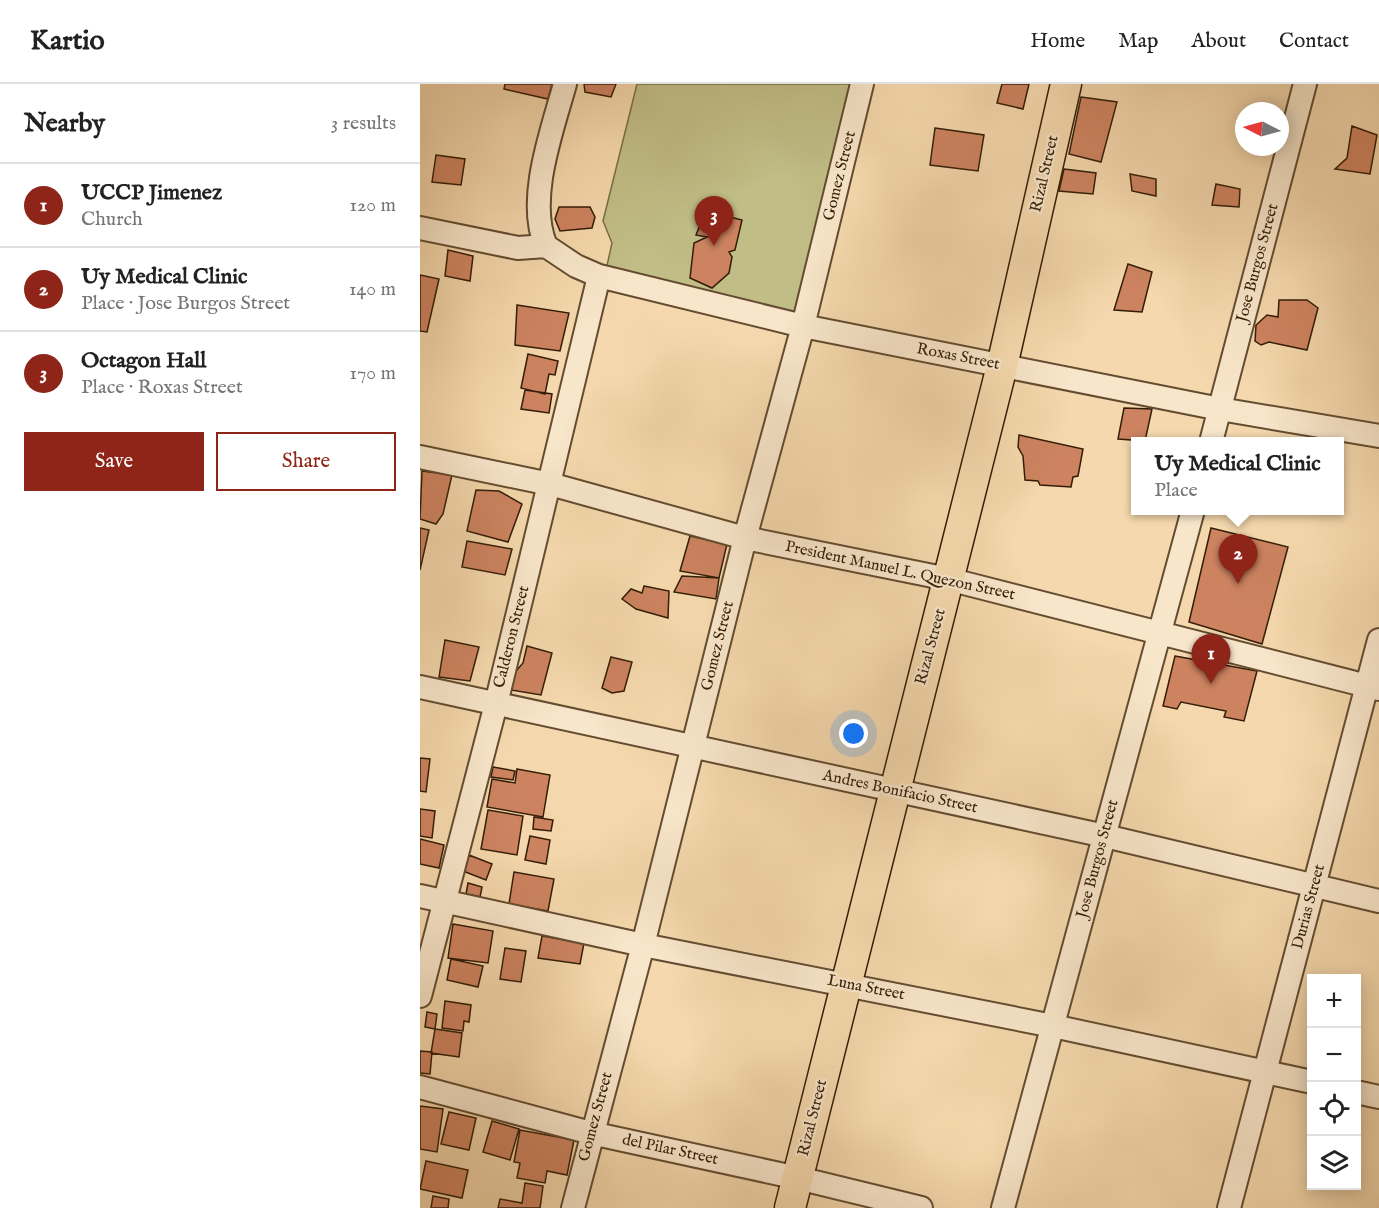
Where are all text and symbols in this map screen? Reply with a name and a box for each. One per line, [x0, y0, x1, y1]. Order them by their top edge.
text: Kartio [30, 24, 105, 59]
text: Home [1030, 28, 1085, 55]
text: Map [1118, 28, 1158, 55]
text: About [1191, 28, 1246, 55]
text: Contact [1279, 28, 1349, 55]
north arrow [1235, 102, 1289, 156]
text: Nearby [24, 107, 105, 140]
text: 3 results [331, 111, 396, 136]
street label: Gomez Street [819, 129, 861, 223]
street label: Rizal Street [1026, 133, 1064, 214]
text: UCCP Jimenez [81, 179, 222, 207]
text: 1 [40, 193, 47, 218]
text: 120 m [350, 193, 396, 218]
pin: 3 [694, 196, 734, 246]
street label: Jose Burgos Street [1232, 201, 1284, 326]
text: Church [81, 207, 143, 232]
text: Uy Medical Clinic [81, 263, 248, 291]
text: 2 [39, 277, 48, 302]
text: 140 m [349, 277, 396, 302]
text: Place · Jose Burgos Street [81, 291, 290, 316]
street label: Roxas Street [915, 339, 1002, 375]
text: Octagon Hall [81, 347, 206, 375]
text: 3 [40, 361, 47, 386]
text: 170 m [350, 361, 396, 386]
text: Place · Roxas Street [81, 375, 243, 400]
button: Save [24, 432, 204, 491]
button: Share [216, 432, 396, 491]
popup [1131, 437, 1344, 515]
text: Uy Medical Clinic [1154, 450, 1321, 478]
text: Place [1154, 478, 1198, 503]
pin: 2 [1218, 534, 1258, 584]
street label: President Manuel L. Quezon Street [783, 537, 1017, 605]
street label: Calderon Street [490, 583, 534, 690]
street label: Gomez Street [697, 599, 739, 693]
street label: Rizal Street [911, 606, 951, 687]
pin: 1 [1192, 634, 1230, 684]
your location [839, 719, 868, 748]
street label: Andres Bonifacio Street [820, 766, 980, 818]
street label: Jose Burgos Street [1072, 797, 1124, 922]
street label: Durias Street [1288, 862, 1330, 952]
street label: Luna Street [826, 971, 907, 1005]
map controls [1307, 974, 1361, 1190]
button: + [1307, 974, 1361, 1028]
button: − [1307, 1028, 1361, 1082]
street label: Gomez Street [574, 1070, 618, 1164]
street label: Rizal Street [794, 1077, 832, 1158]
button: locate [1307, 1082, 1361, 1136]
street label: del Pilar Street [620, 1130, 720, 1170]
button: layers [1307, 1136, 1361, 1190]

